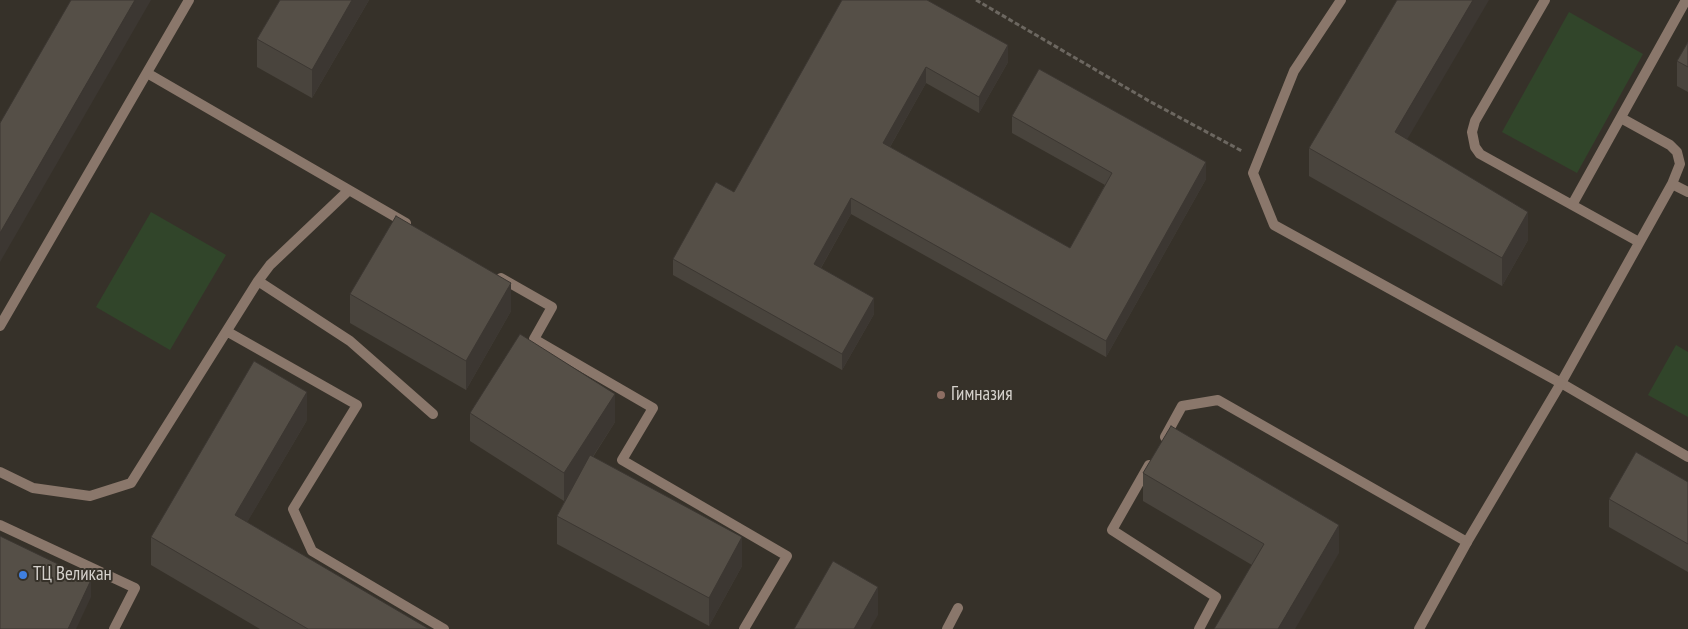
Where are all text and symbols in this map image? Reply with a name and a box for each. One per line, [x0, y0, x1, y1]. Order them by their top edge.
place label: Гимназия [951, 384, 1013, 406]
marker: Гимназия [935, 389, 947, 401]
place label: ТЦ Великан [33, 564, 112, 586]
marker: ТЦ Великан [17, 569, 29, 581]

